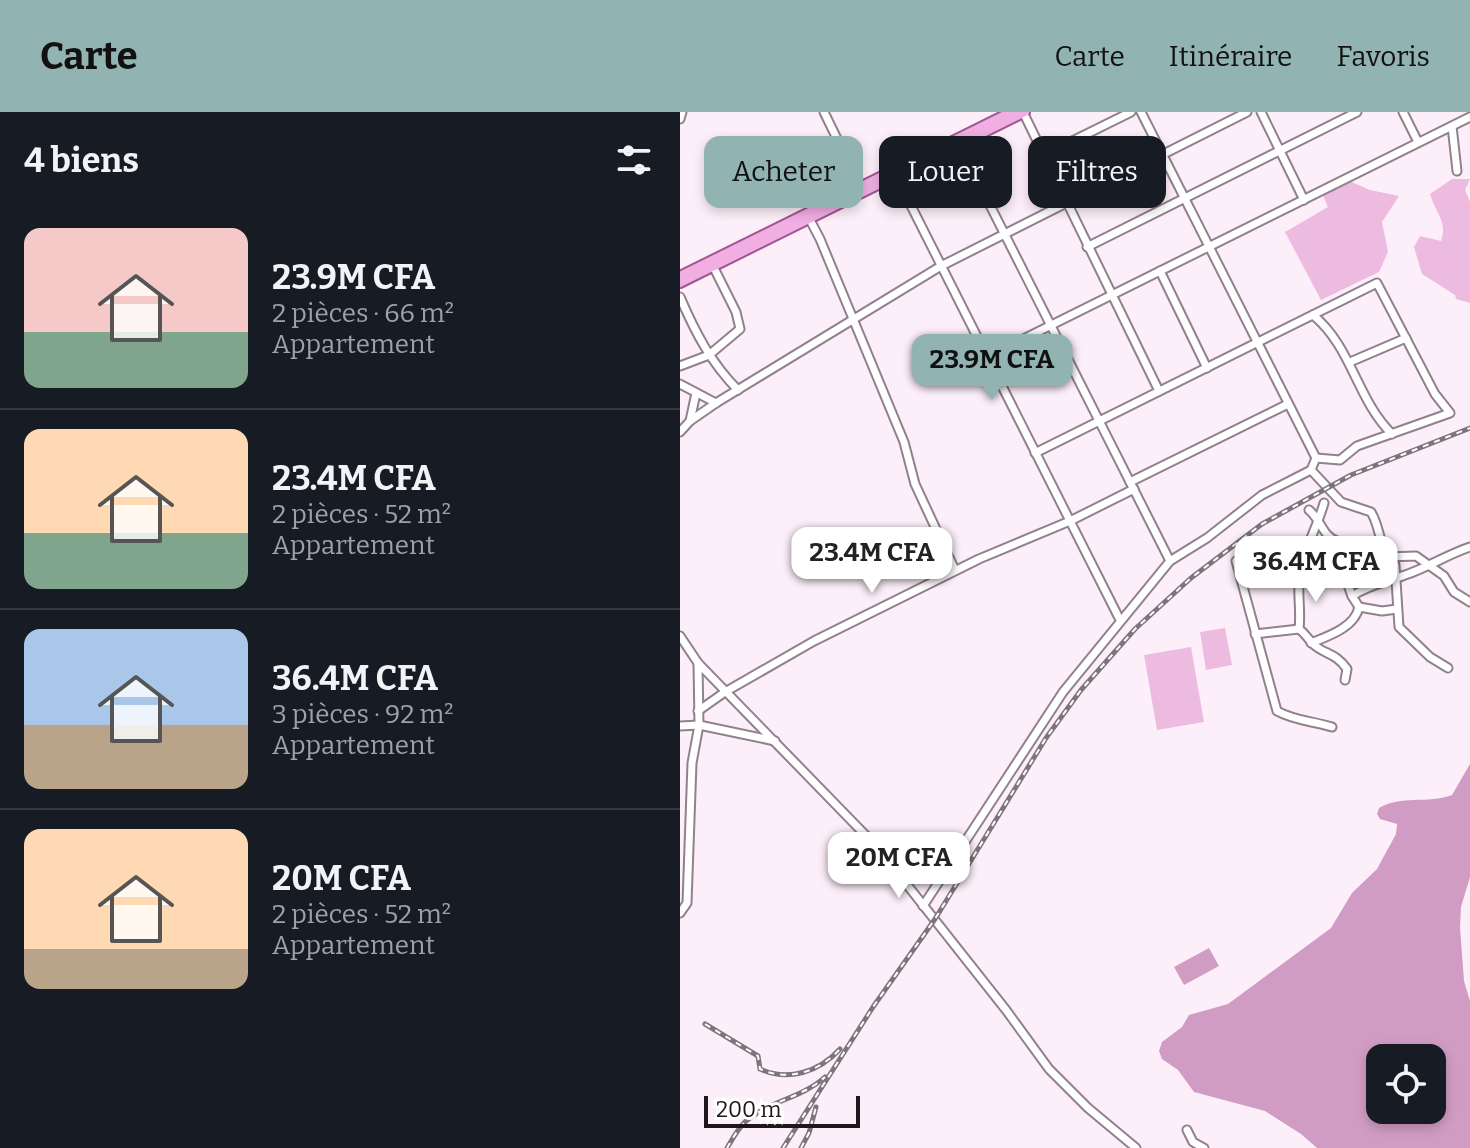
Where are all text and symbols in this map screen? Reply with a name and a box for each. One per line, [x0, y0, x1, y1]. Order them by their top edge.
text: Carte [40, 33, 138, 79]
text: Carte [1055, 40, 1125, 73]
text: Itinéraire [1169, 40, 1292, 73]
text: Favoris [1336, 40, 1430, 73]
chip: Acheter [704, 136, 863, 208]
chip: Louer [879, 136, 1012, 208]
chip: Filtres [1028, 136, 1166, 208]
icon: filters [612, 138, 656, 182]
text: 4 biens [24, 140, 139, 181]
text: 23.9M CFA [272, 257, 435, 298]
icon: home [88, 260, 184, 356]
text: 2 pièces · 66 m² [272, 298, 454, 329]
text: Appartement [272, 329, 435, 360]
pin: 23.9M CFA [900, 334, 1084, 402]
text: 23.9M CFA [930, 344, 1054, 375]
text: 23.4M CFA [272, 458, 436, 499]
icon: home [88, 461, 184, 557]
text: 2 pièces · 52 m² [272, 499, 451, 530]
pin: 23.4M CFA [780, 527, 964, 595]
text: Appartement [272, 530, 435, 561]
pin: 36.4M CFA [1224, 536, 1408, 604]
text: 23.4M CFA [809, 537, 935, 568]
text: 36.4M CFA [1253, 546, 1379, 577]
text: 36.4M CFA [272, 658, 438, 699]
icon: home [88, 661, 184, 757]
text: 3 pièces · 92 m² [272, 699, 454, 730]
text: Appartement [272, 730, 435, 761]
pin: 20M CFA [825, 832, 973, 900]
text: 20M CFA [846, 842, 952, 873]
text: 20M CFA [272, 858, 411, 899]
icon: home [88, 861, 184, 957]
text: 2 pièces · 52 m² [272, 899, 451, 930]
text: Appartement [272, 930, 435, 961]
map controls [1366, 1044, 1446, 1124]
button: locate [1366, 1044, 1446, 1124]
scale bar [704, 1092, 860, 1128]
text: 200 m [716, 1096, 782, 1123]

